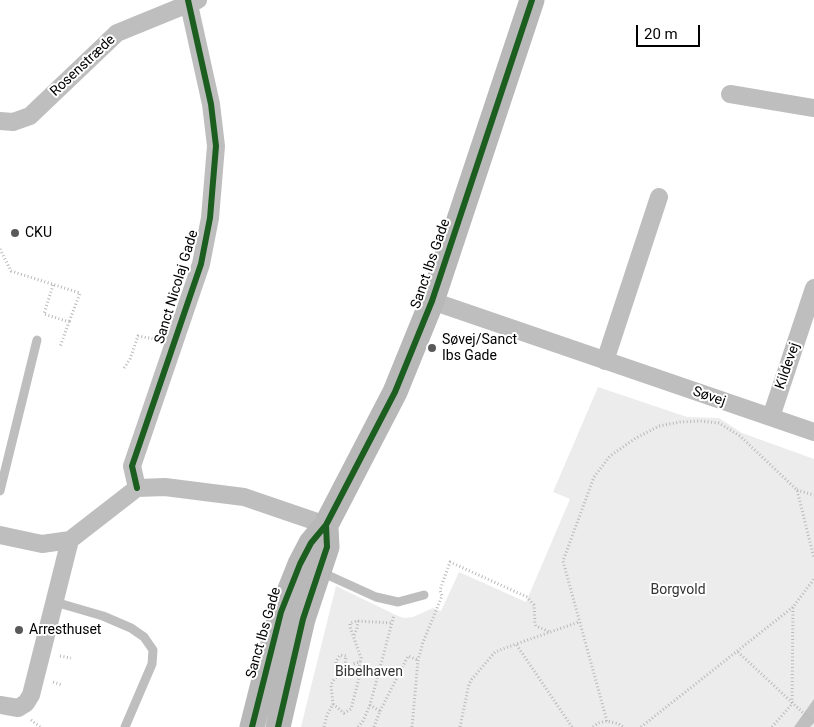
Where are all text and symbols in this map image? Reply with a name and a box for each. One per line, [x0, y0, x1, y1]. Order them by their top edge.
scale bar [639, 15, 703, 47]
text: 20 m [644, 25, 678, 43]
street label: Rosenstræde [47, 32, 119, 100]
street label: Sanct Ibs Gade [408, 217, 454, 311]
place label: CKU [25, 225, 52, 241]
marker: CKU [9, 227, 21, 239]
street label: Sanct Nicolaj Gade [152, 228, 202, 346]
place label: Søvej/Sanct Ibs Gade [442, 332, 517, 364]
street label: Kildevej [772, 340, 804, 392]
marker: Søvej/Sanct Ibs Gade [426, 342, 438, 354]
street label: Søvej [690, 384, 728, 410]
park label: Borgvold [650, 582, 706, 598]
street label: Sanct Ibs Gade [243, 586, 285, 680]
place label: Arresthuset [29, 622, 101, 638]
marker: Arresthuset [13, 624, 25, 636]
park label: Bibelhaven [335, 664, 403, 680]

